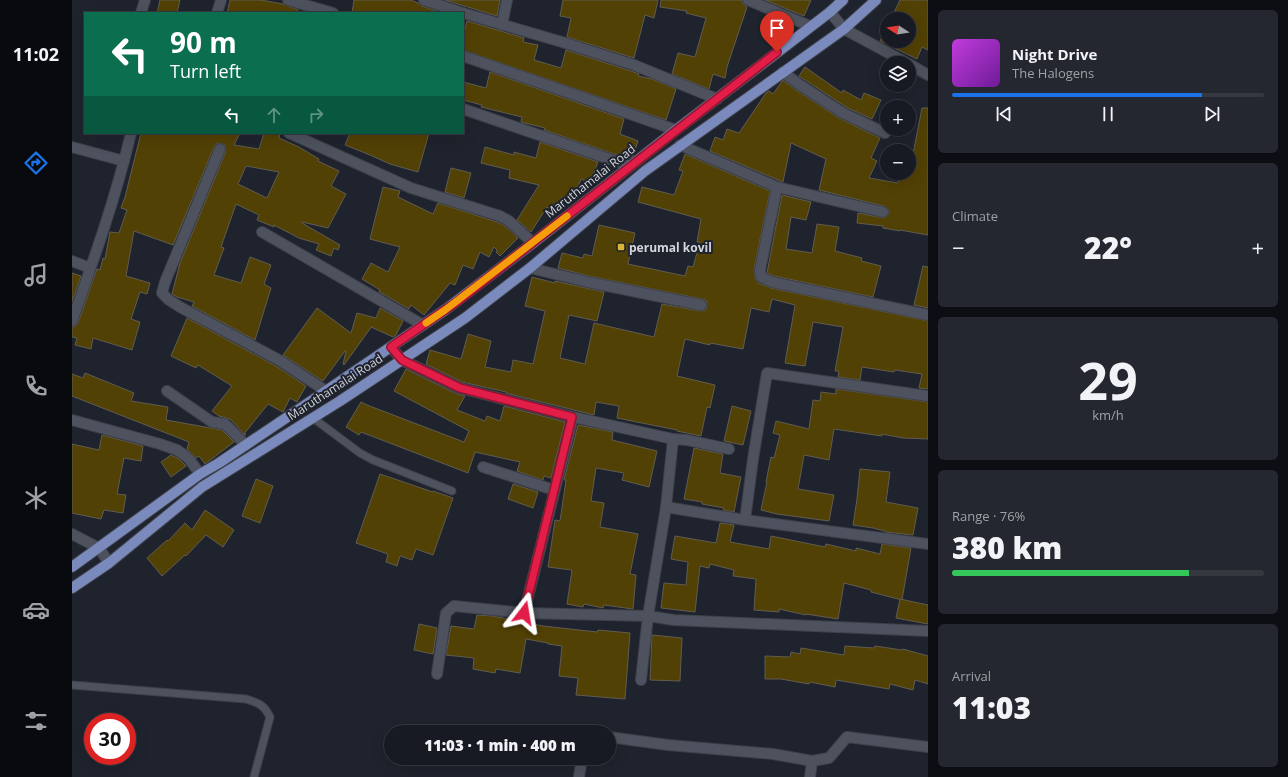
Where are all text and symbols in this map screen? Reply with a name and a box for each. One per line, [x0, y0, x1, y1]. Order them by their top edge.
pin [760, 11, 794, 52]
north arrow [880, 12, 916, 48]
map controls [880, 12, 916, 180]
icon: arrive [766, 17, 788, 39]
text: 90 m [170, 23, 237, 61]
icon: left [104, 28, 156, 80]
text: 11:02 [13, 42, 59, 66]
text: Night Drive [1012, 44, 1097, 64]
button: layers [880, 56, 916, 92]
text: Turn left [170, 59, 241, 83]
text: The Halogens [1012, 64, 1094, 82]
button: + [880, 100, 916, 136]
icon: previous [993, 103, 1015, 125]
icon: pause [1097, 103, 1119, 125]
icon: next [1201, 103, 1223, 125]
icon: left [221, 104, 243, 126]
icon: ahead [263, 104, 285, 126]
icon: right [305, 104, 327, 126]
street label: Maruthamalai Road [541, 140, 639, 222]
button: − [880, 144, 916, 180]
icon: directions [22, 149, 50, 177]
text: Climate [952, 207, 998, 225]
text: 22° [1084, 227, 1132, 268]
text: − [952, 232, 965, 262]
text: + [1251, 232, 1264, 262]
place label: perumal kovil [629, 239, 712, 256]
marker: perumal kovil [616, 242, 626, 252]
icon: music [22, 261, 50, 289]
text: 29 [1078, 344, 1138, 415]
street label: Maruthamalai Road [284, 350, 386, 424]
icon: phone [22, 372, 50, 400]
text: km/h [1092, 406, 1124, 424]
icon: climate [22, 484, 50, 512]
text: Range · 76% [952, 507, 1025, 525]
text: 380 km [952, 527, 1062, 568]
position arrow [503, 592, 545, 634]
icon: car [22, 596, 50, 624]
text: Arrival [952, 667, 991, 685]
text: 11:03 [952, 687, 1031, 728]
icon: filters [22, 707, 50, 735]
speed limit sign: 30 [84, 713, 136, 765]
text: 11:03 · 1 min · 400 m [424, 735, 576, 755]

